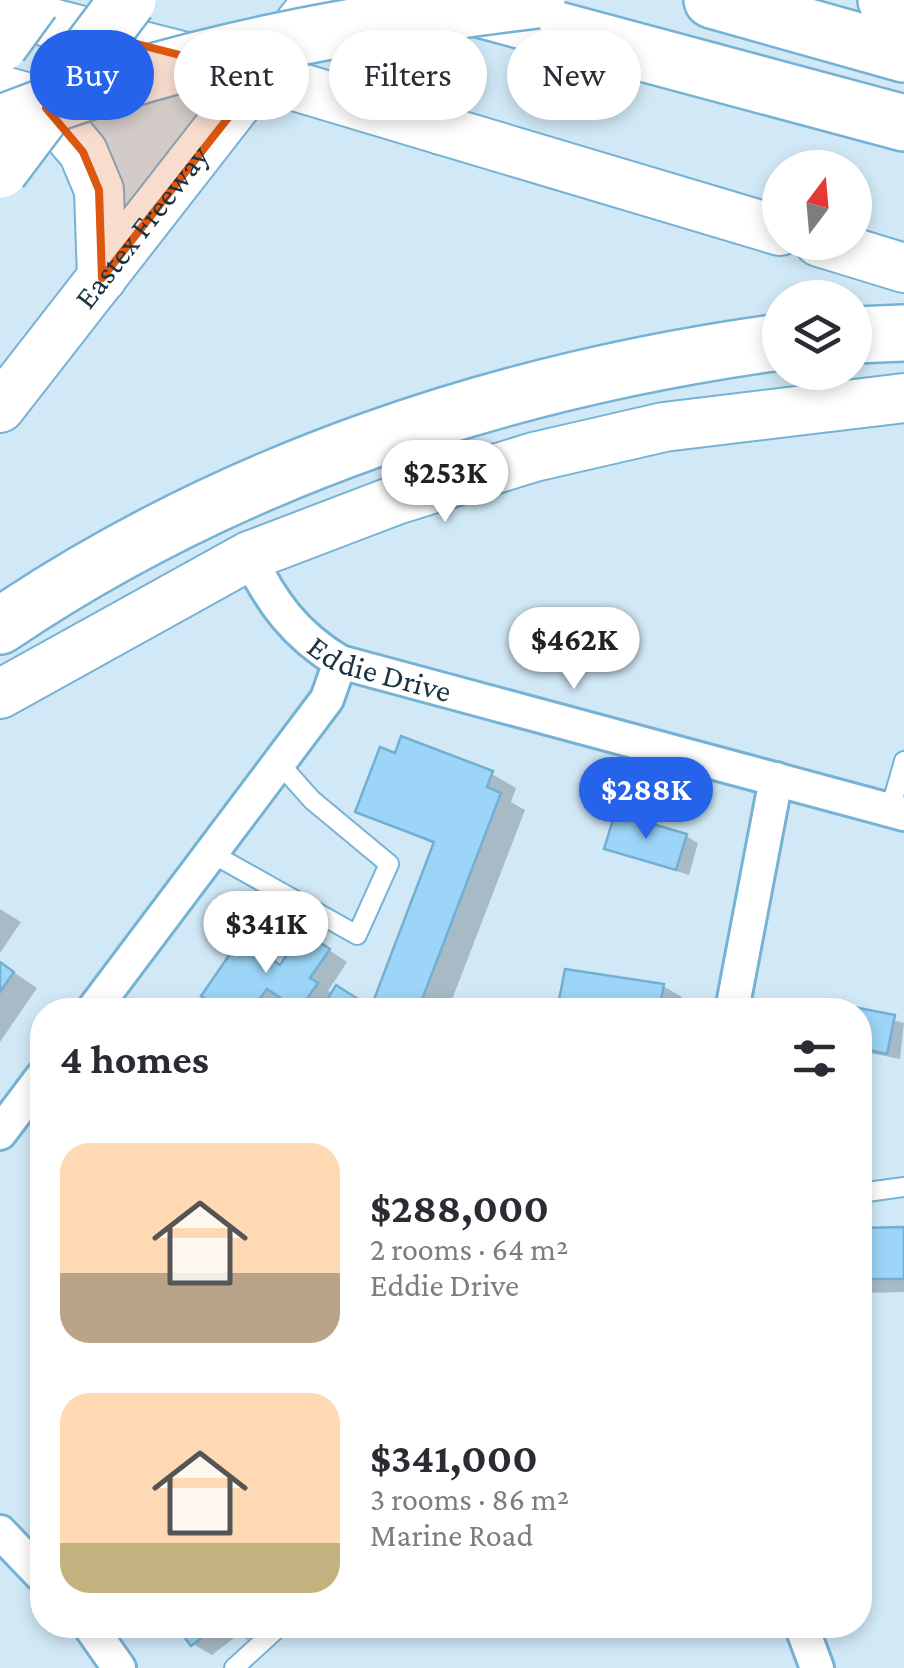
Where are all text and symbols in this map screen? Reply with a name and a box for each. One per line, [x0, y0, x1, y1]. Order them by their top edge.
chip: Buy [30, 30, 154, 120]
chip: Rent [174, 30, 309, 120]
chip: Filters [329, 30, 487, 120]
chip: New [507, 30, 641, 120]
street label: Eastex Freeway [67, 138, 216, 315]
north arrow [762, 150, 872, 260]
map controls [762, 150, 872, 390]
button: layers [762, 280, 872, 390]
pin: $253K [375, 440, 515, 525]
text: $253K [403, 454, 487, 490]
pin: $462K [504, 607, 644, 692]
text: $462K [531, 621, 617, 657]
street label: Eddie Drive [301, 628, 455, 709]
pin: $288K [576, 757, 716, 842]
text: $288K [601, 771, 691, 807]
pin: $341K [196, 891, 336, 976]
text: $341K [225, 905, 307, 941]
icon: filters [787, 1031, 842, 1086]
text: 4 homes [60, 1035, 209, 1082]
icon: home [140, 1183, 260, 1303]
text: $288,000 [370, 1184, 549, 1231]
text: 2 rooms · 64 m² [370, 1231, 568, 1267]
text: Eddie Drive [370, 1267, 519, 1303]
icon: home [140, 1433, 260, 1553]
text: $341,000 [370, 1434, 538, 1481]
text: 3 rooms · 86 m² [370, 1481, 569, 1517]
text: Marine Road [370, 1517, 533, 1553]

